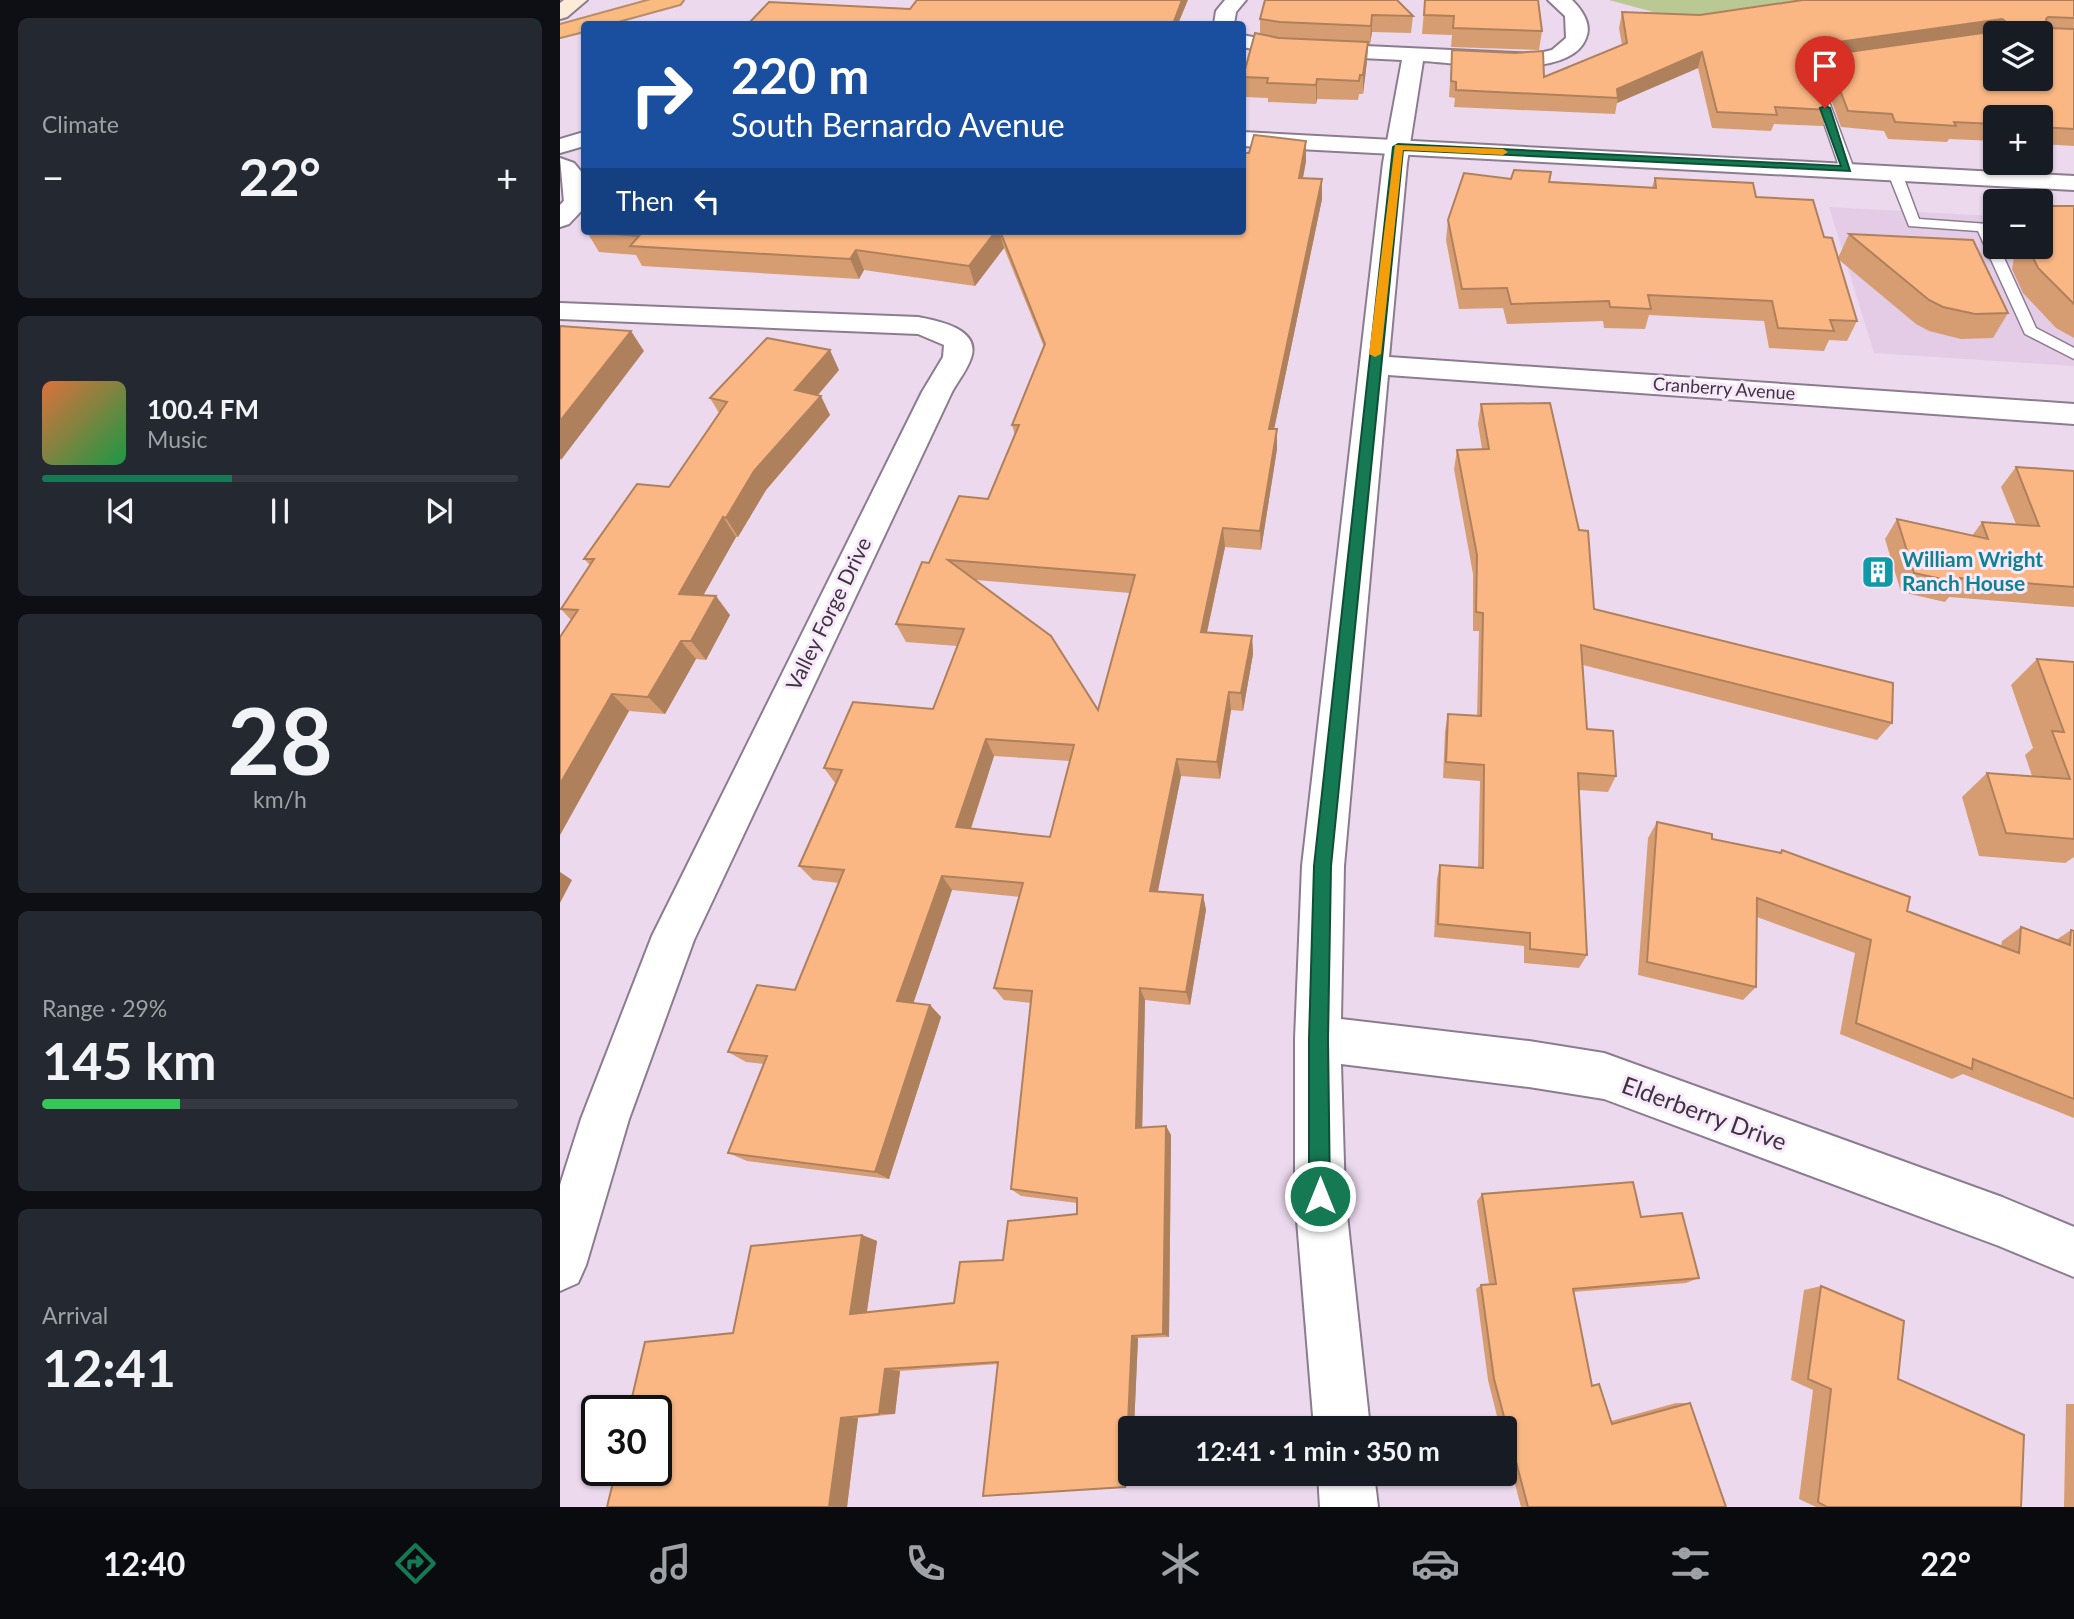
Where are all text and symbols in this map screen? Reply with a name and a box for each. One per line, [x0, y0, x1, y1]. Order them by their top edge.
map controls [1983, 21, 2053, 259]
button: layers [1983, 21, 2053, 91]
pin [1795, 36, 1855, 108]
text: 220 m [731, 46, 869, 104]
icon: arrive [1806, 47, 1844, 85]
icon: right [616, 49, 707, 140]
text: South Bernardo Avenue [731, 105, 1065, 144]
button: + [1983, 105, 2053, 175]
text: Climate [42, 110, 119, 138]
text: 22° [239, 145, 321, 207]
text: − [42, 154, 64, 200]
text: + [496, 154, 518, 200]
icon: left [688, 182, 726, 220]
text: Then [616, 185, 674, 217]
button: − [1983, 189, 2053, 259]
street label: Cranberry Avenue [1652, 372, 1796, 404]
text: 100.4 FM [147, 393, 259, 425]
text: Music [147, 425, 207, 453]
icon: previous [102, 492, 140, 530]
icon: pause [261, 492, 299, 530]
icon: next [420, 492, 458, 530]
street label: Valley Forge Drive [780, 533, 876, 694]
place label: William Wright Ranch House [1902, 546, 2043, 595]
building icon: William Wright Ranch House [1859, 553, 1897, 591]
text: 28 [227, 685, 333, 794]
text: km/h [253, 785, 307, 813]
text: Range · 29% [42, 994, 167, 1022]
text: 145 km [42, 1029, 216, 1091]
street label: Elderberry Drive [1618, 1069, 1791, 1156]
position arrow [1283, 1159, 1357, 1233]
text: Arrival [42, 1301, 108, 1329]
text: 12:41 [42, 1336, 176, 1398]
speed limit sign: 30 [581, 1395, 672, 1486]
text: 12:41 · 1 min · 350 m [1195, 1435, 1440, 1467]
icon: directions [391, 1539, 440, 1588]
icon: music [646, 1539, 695, 1588]
icon: phone [901, 1539, 950, 1588]
icon: climate [1156, 1539, 1205, 1588]
icon: car [1411, 1539, 1460, 1588]
icon: filters [1666, 1539, 1715, 1588]
text: 12:40 [103, 1544, 185, 1583]
text: 22° [1921, 1544, 1971, 1583]

